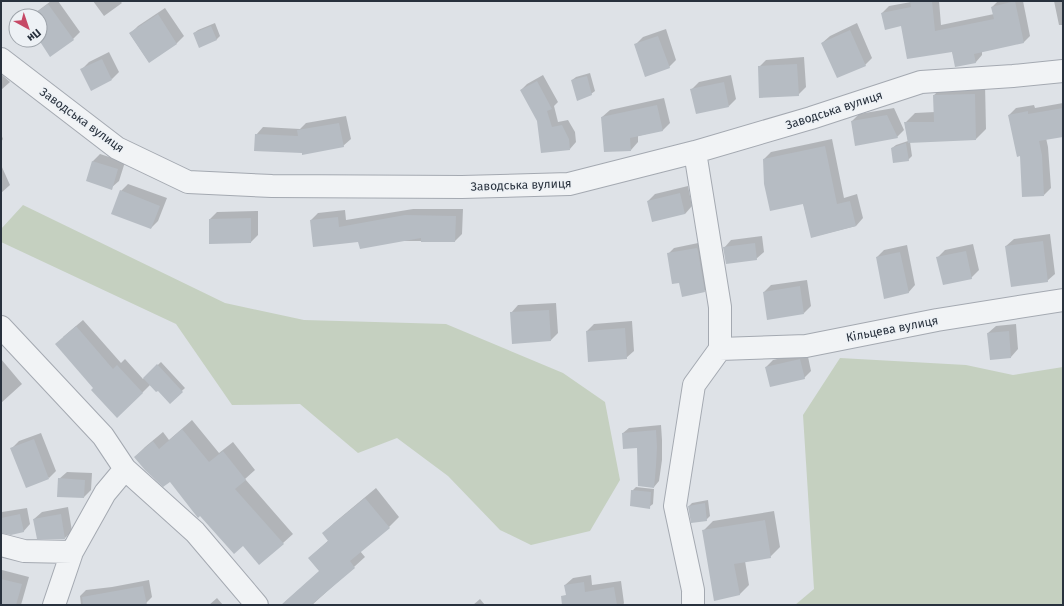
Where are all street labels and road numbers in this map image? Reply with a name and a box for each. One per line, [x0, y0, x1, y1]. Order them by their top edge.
street label: Заводська вулиця [37, 85, 127, 155]
street label: Заводська вулиця [784, 88, 884, 132]
street label: Заводська вулиця [470, 176, 572, 194]
street label: Кільцева вулиця [845, 313, 939, 345]

